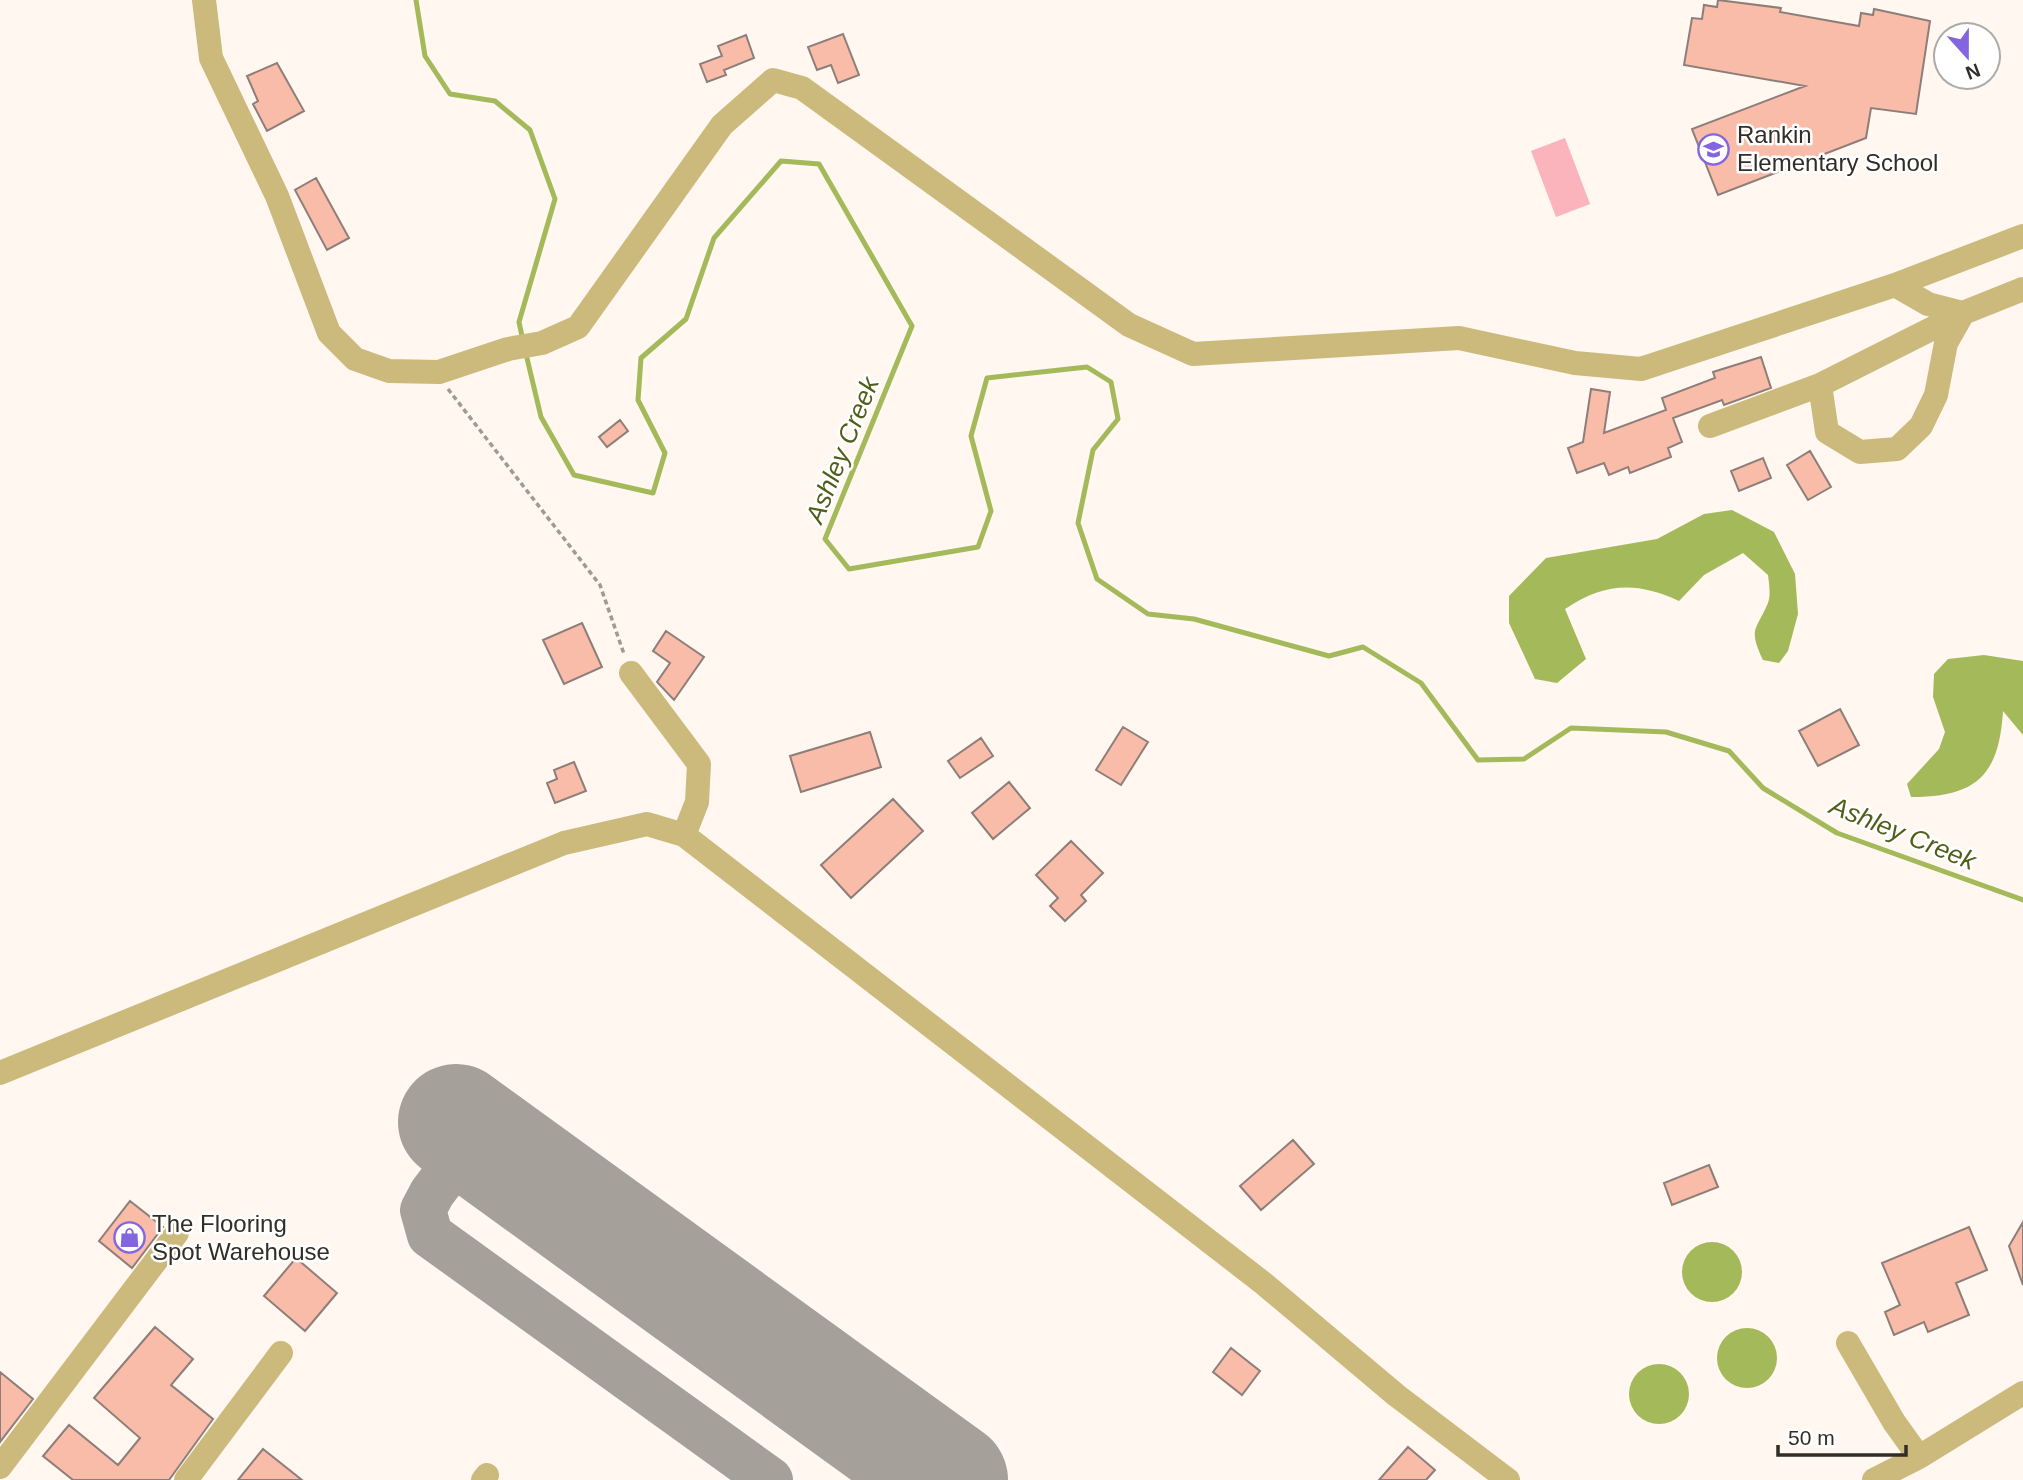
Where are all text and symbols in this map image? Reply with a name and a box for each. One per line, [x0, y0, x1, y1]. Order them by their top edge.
north arrow [1932, 21, 2002, 91]
text: N [1963, 59, 1983, 84]
place label: Rankin Elementary School [1737, 121, 1938, 176]
school or university icon: Rankin Elementary School [1697, 132, 1731, 166]
water label: Ashley Creek [798, 371, 886, 529]
water label: Ashley Creek [1824, 789, 1982, 877]
place label: The Flooring Spot Warehouse [152, 1210, 330, 1265]
shop icon: The Flooring Spot Warehouse [112, 1221, 146, 1255]
scale bar [1778, 1414, 1906, 1458]
text: 50 m [1788, 1426, 1835, 1449]

